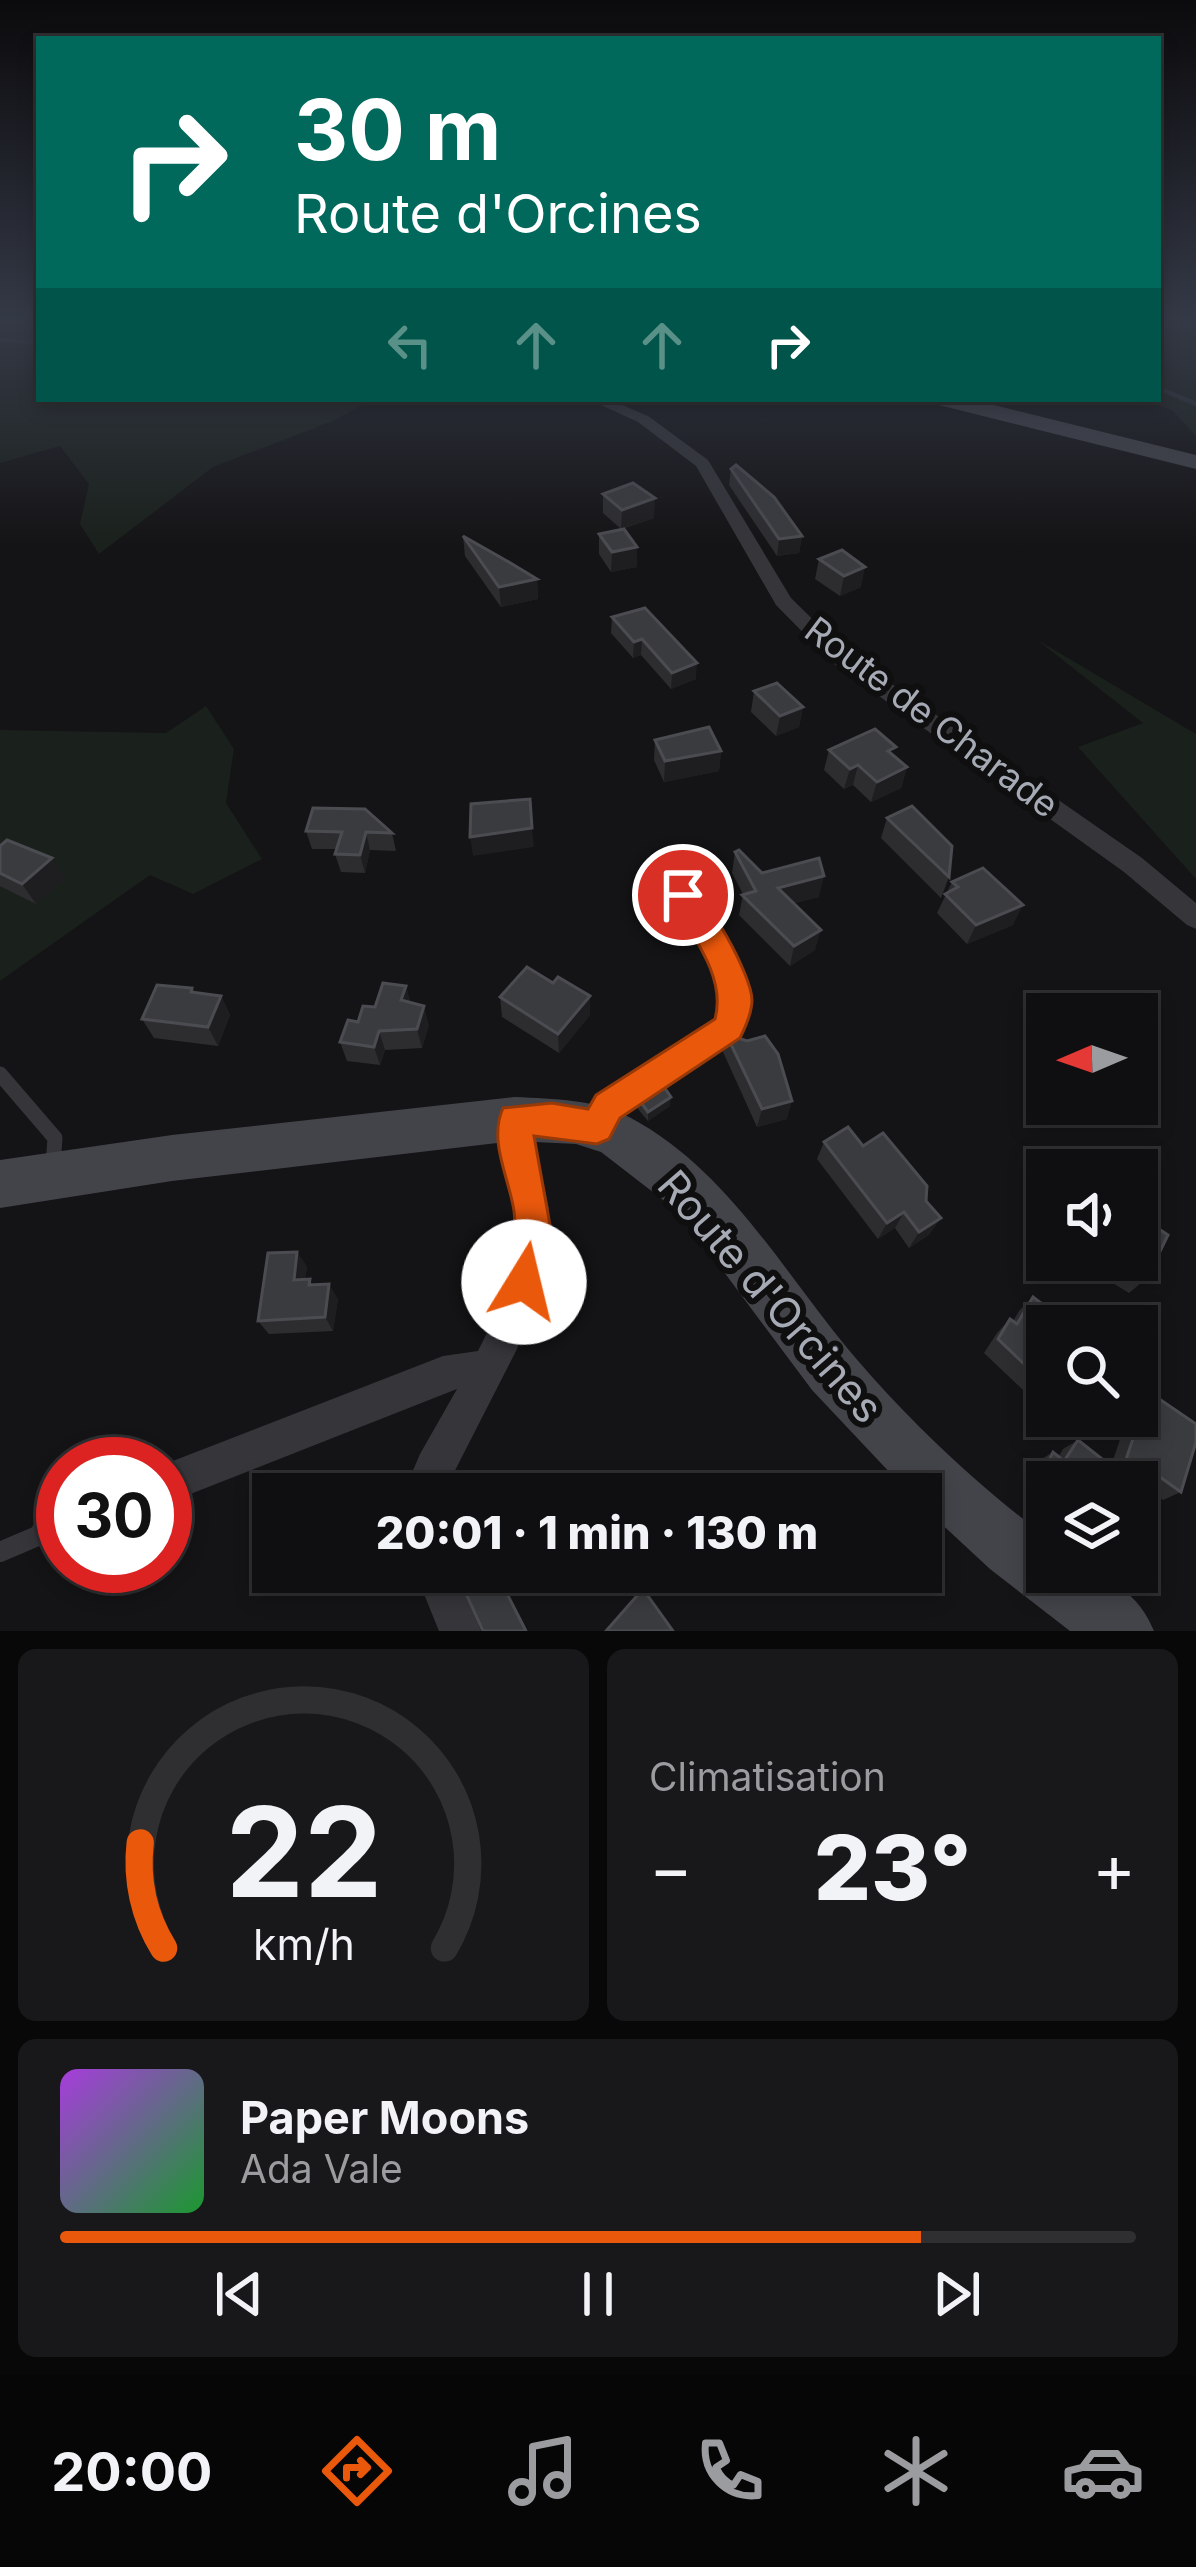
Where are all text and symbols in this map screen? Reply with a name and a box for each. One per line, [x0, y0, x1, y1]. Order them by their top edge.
text: 30 m [294, 79, 501, 180]
icon: right [96, 84, 252, 240]
text: Route d'Orcines [294, 181, 702, 246]
icon: left [377, 312, 443, 378]
icon: ahead [503, 312, 569, 378]
icon: ahead [629, 312, 695, 378]
icon: right [755, 312, 821, 378]
street label: Route de Charade [797, 607, 1067, 827]
pin [632, 844, 734, 946]
icon: arrive [650, 862, 716, 928]
north arrow [1026, 993, 1158, 1125]
map controls [1026, 993, 1158, 1593]
button: sound [1026, 1149, 1158, 1281]
street label: Route d'Orcines [648, 1160, 894, 1432]
position arrow [461, 1219, 587, 1345]
button: search [1026, 1305, 1158, 1437]
speed limit sign: 30 [36, 1437, 192, 1593]
button: layers [1026, 1461, 1158, 1593]
text: 20:01 · 1 min · 130 m [376, 1505, 818, 1560]
text: Climatisation [649, 1753, 886, 1800]
text: 22 [225, 1776, 382, 1927]
text: 23° [814, 1813, 971, 1922]
text: − [649, 1828, 693, 1908]
text: + [1092, 1828, 1136, 1908]
text: km/h [253, 1918, 354, 1970]
text: Paper Moons [240, 2090, 529, 2145]
text: Ada Vale [240, 2145, 403, 2192]
icon: previous [206, 2261, 272, 2327]
icon: pause [565, 2261, 631, 2327]
icon: next [924, 2261, 990, 2327]
icon: directions [315, 2429, 399, 2513]
icon: music [501, 2429, 585, 2513]
icon: phone [688, 2429, 772, 2513]
icon: climate [874, 2429, 958, 2513]
icon: car [1061, 2429, 1145, 2513]
text: 20:00 [51, 2439, 213, 2504]

